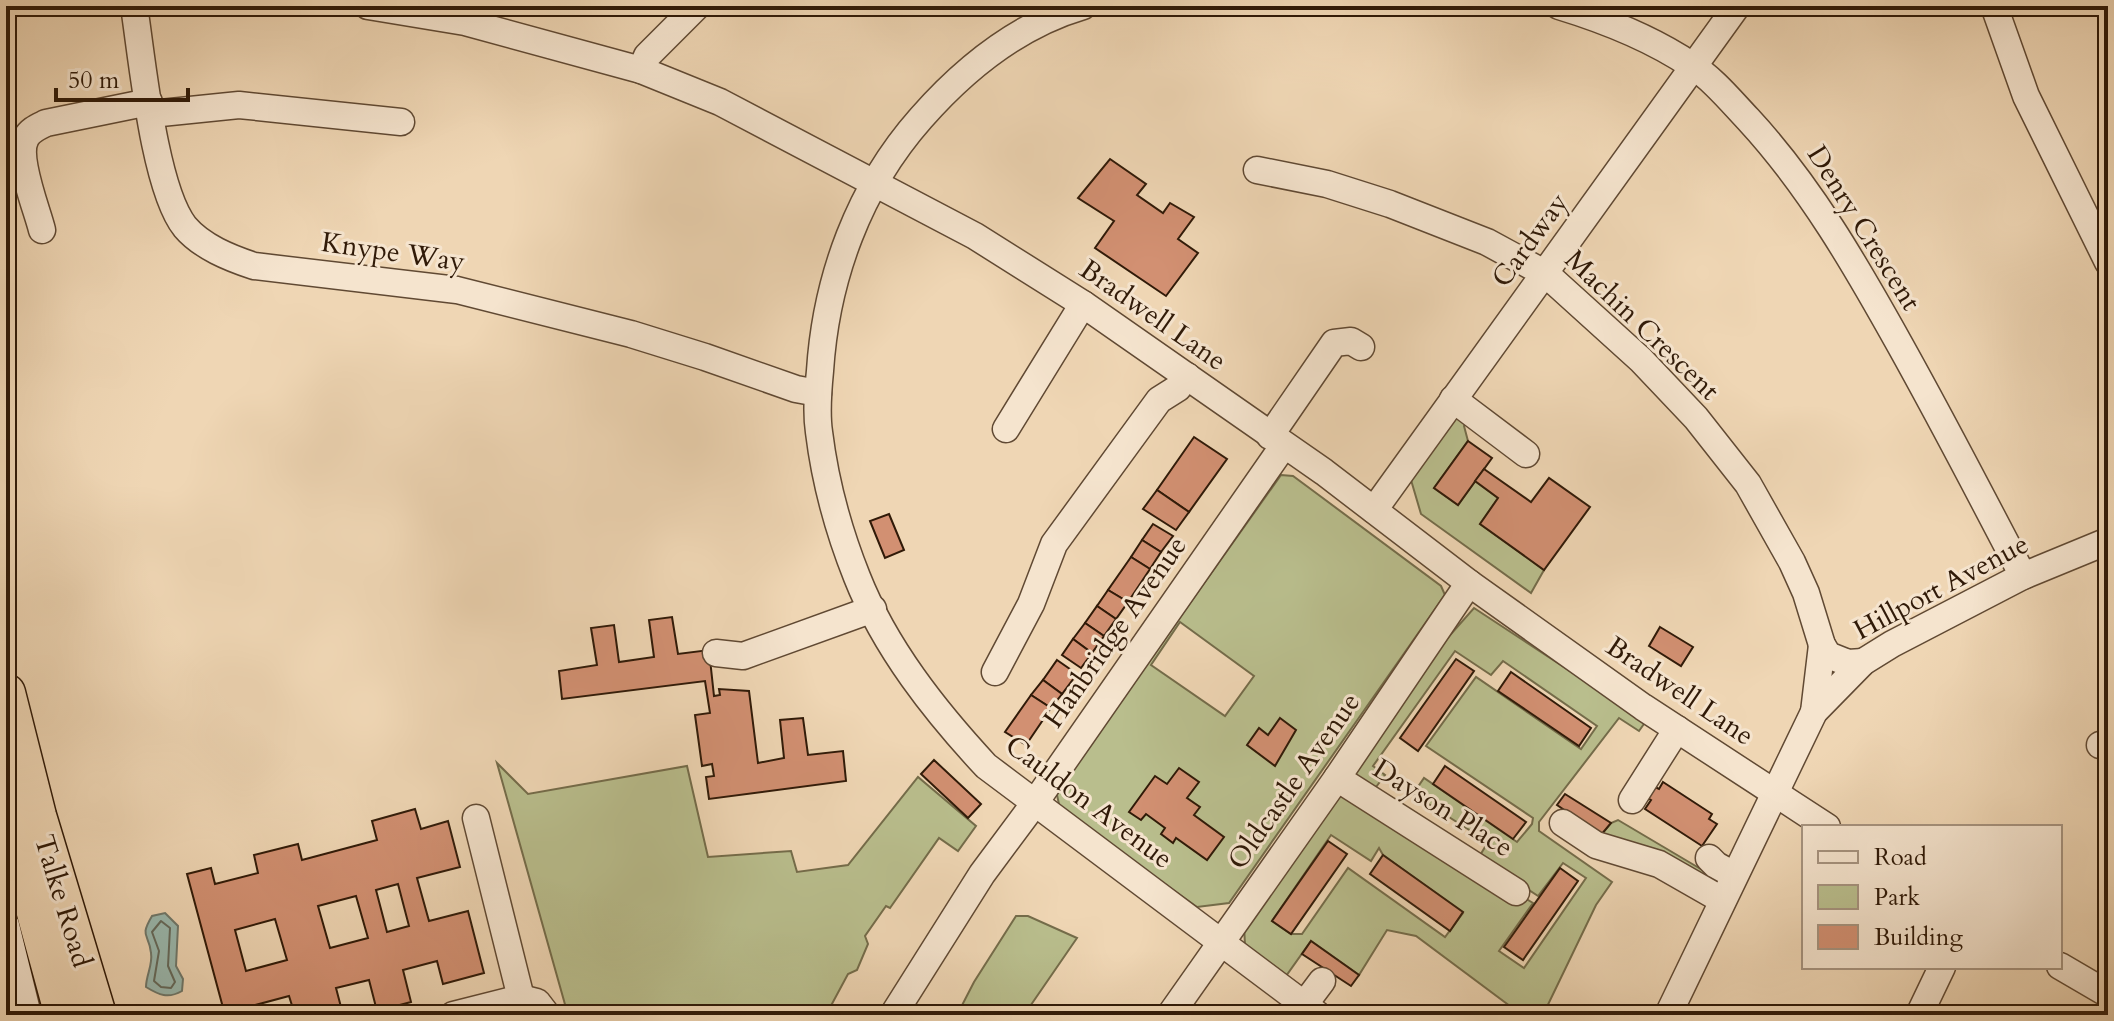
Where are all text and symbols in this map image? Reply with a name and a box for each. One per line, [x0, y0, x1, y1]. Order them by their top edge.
scale bar [56, 52, 188, 102]
text: 50 m [68, 64, 120, 97]
street label: Denry Crescent [1798, 138, 1930, 318]
street label: Cardway [1483, 185, 1577, 295]
street label: Knype Way [319, 223, 467, 281]
street label: Machin Crescent [1556, 241, 1728, 409]
street label: Bradwell Lane [1072, 250, 1234, 380]
street label: Hillport Avenue [1847, 525, 2035, 649]
street label: Hanbridge Avenue [1035, 528, 1195, 736]
street label: Bradwell Lane [1599, 627, 1761, 755]
street label: Oldcastle Avenue [1219, 685, 1369, 877]
street label: Cauldon Avenue [998, 727, 1180, 877]
street label: Dayson Place [1366, 750, 1520, 866]
legend [1802, 825, 2062, 969]
street label: Talke Road [25, 830, 101, 972]
text: Road [1874, 841, 1927, 874]
text: Park [1874, 881, 1920, 914]
text: Building [1874, 921, 1964, 954]

